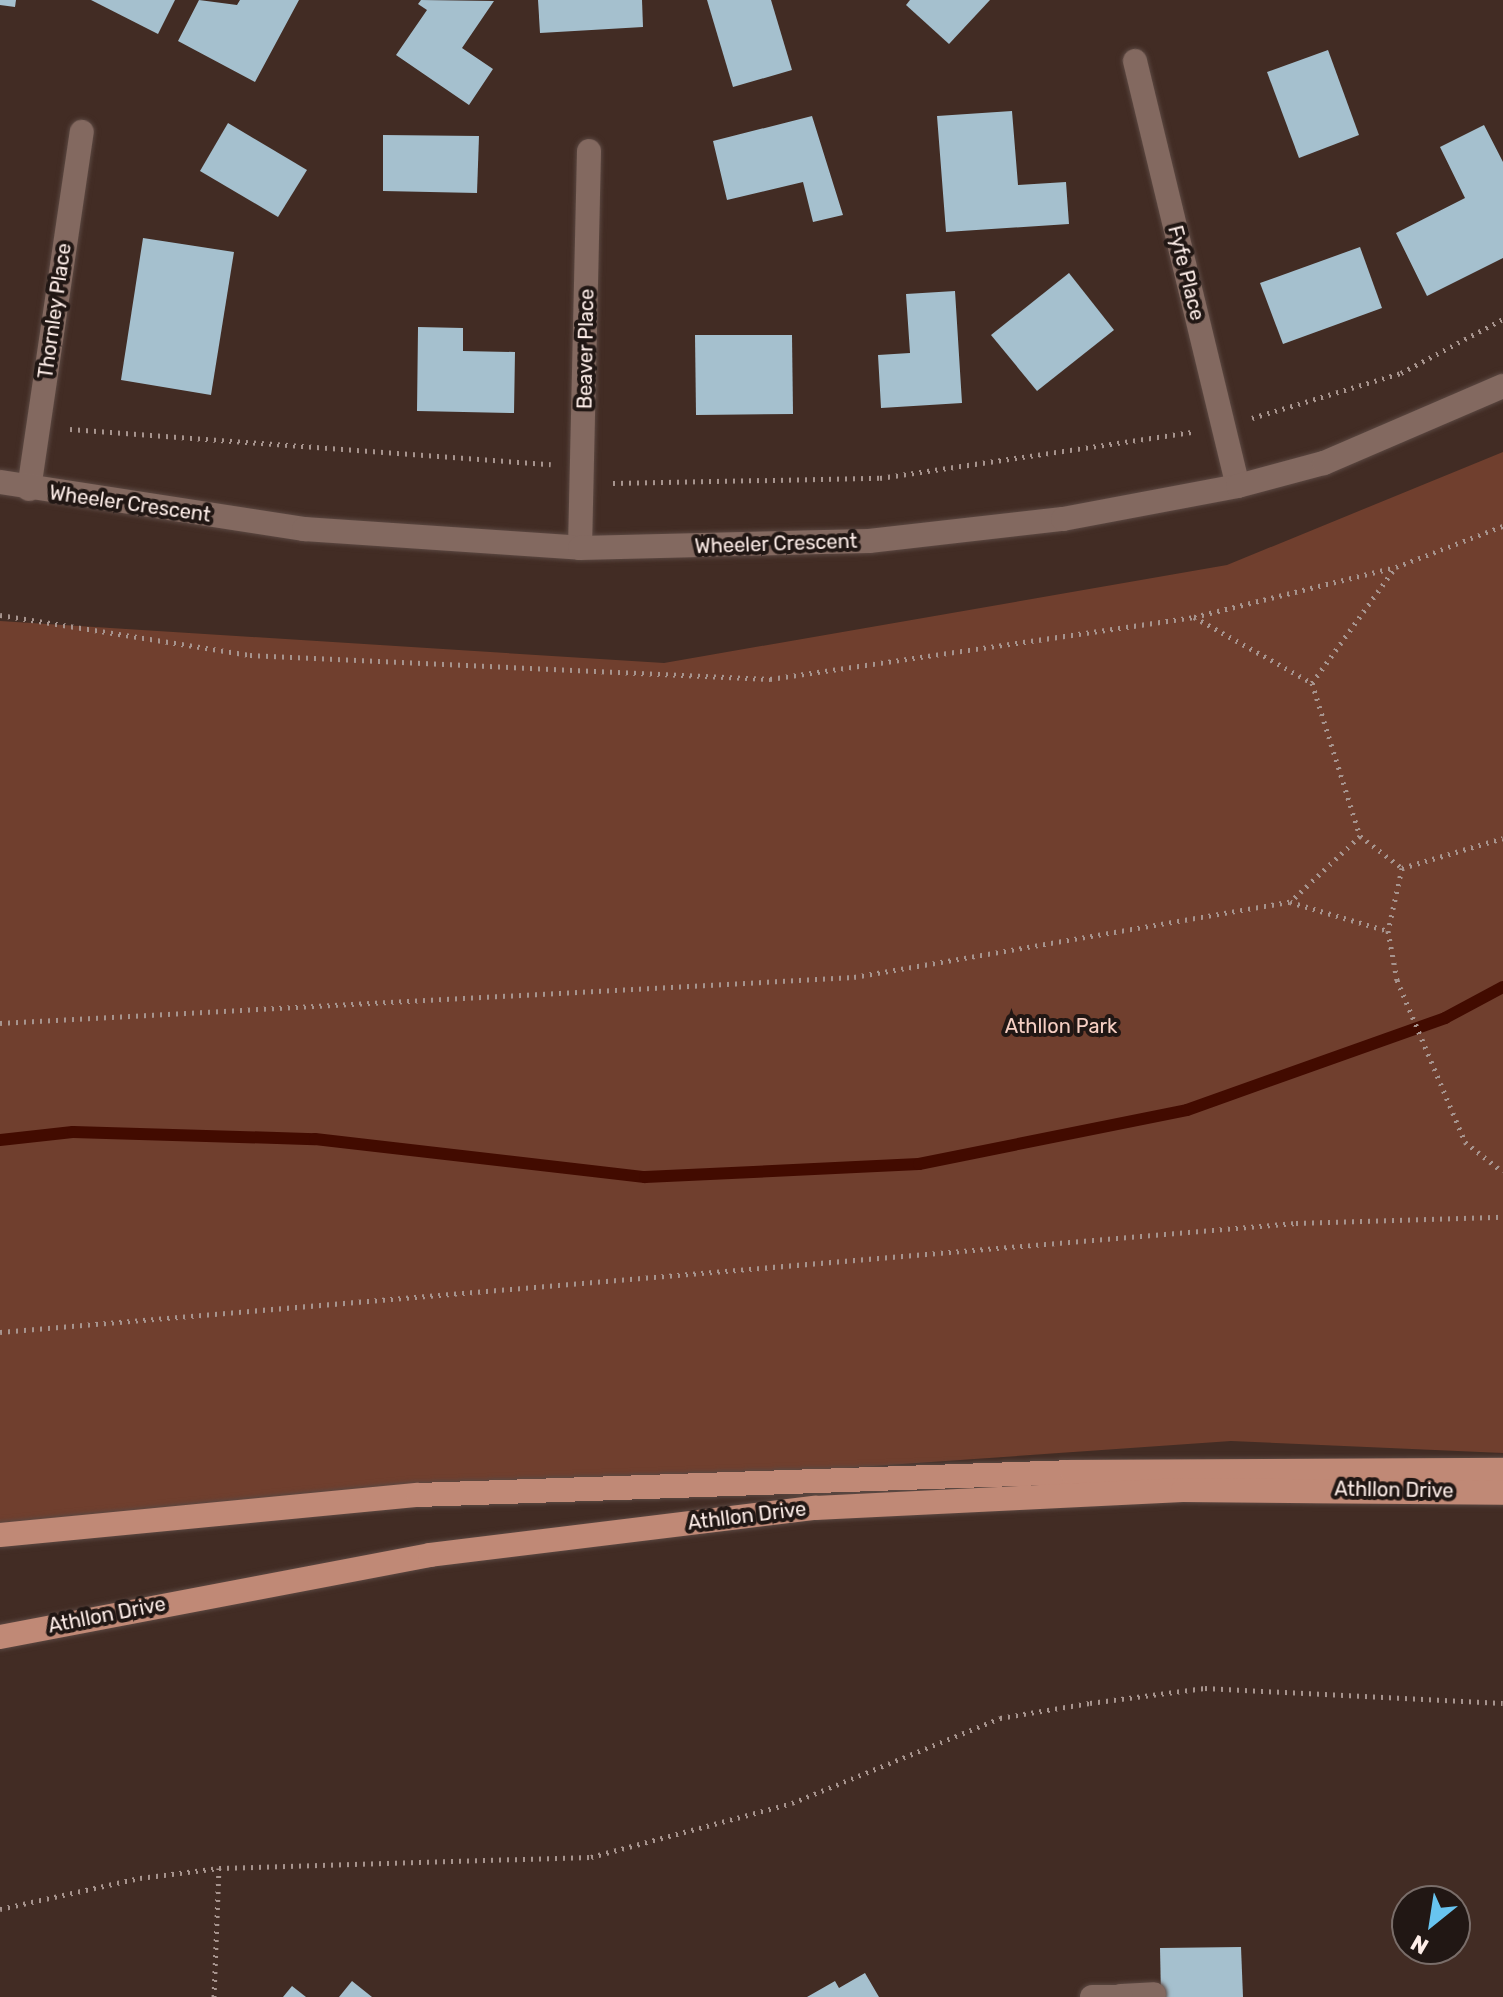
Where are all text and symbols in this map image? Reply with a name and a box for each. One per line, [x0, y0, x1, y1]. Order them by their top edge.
street label: Fyfe Place [1163, 223, 1209, 323]
street label: Thornley Place [34, 241, 76, 381]
street label: Beaver Place [573, 288, 599, 410]
street label: Wheeler Crescent [47, 481, 213, 527]
street label: Wheeler Crescent [694, 529, 858, 559]
park label: Athllon Park [1005, 1014, 1117, 1038]
street label: Athllon Drive [1334, 1477, 1454, 1503]
street label: Athllon Drive [686, 1497, 808, 1535]
street label: Athllon Drive [46, 1592, 168, 1638]
north arrow [1391, 1885, 1471, 1965]
text: N [1406, 1929, 1433, 1960]

